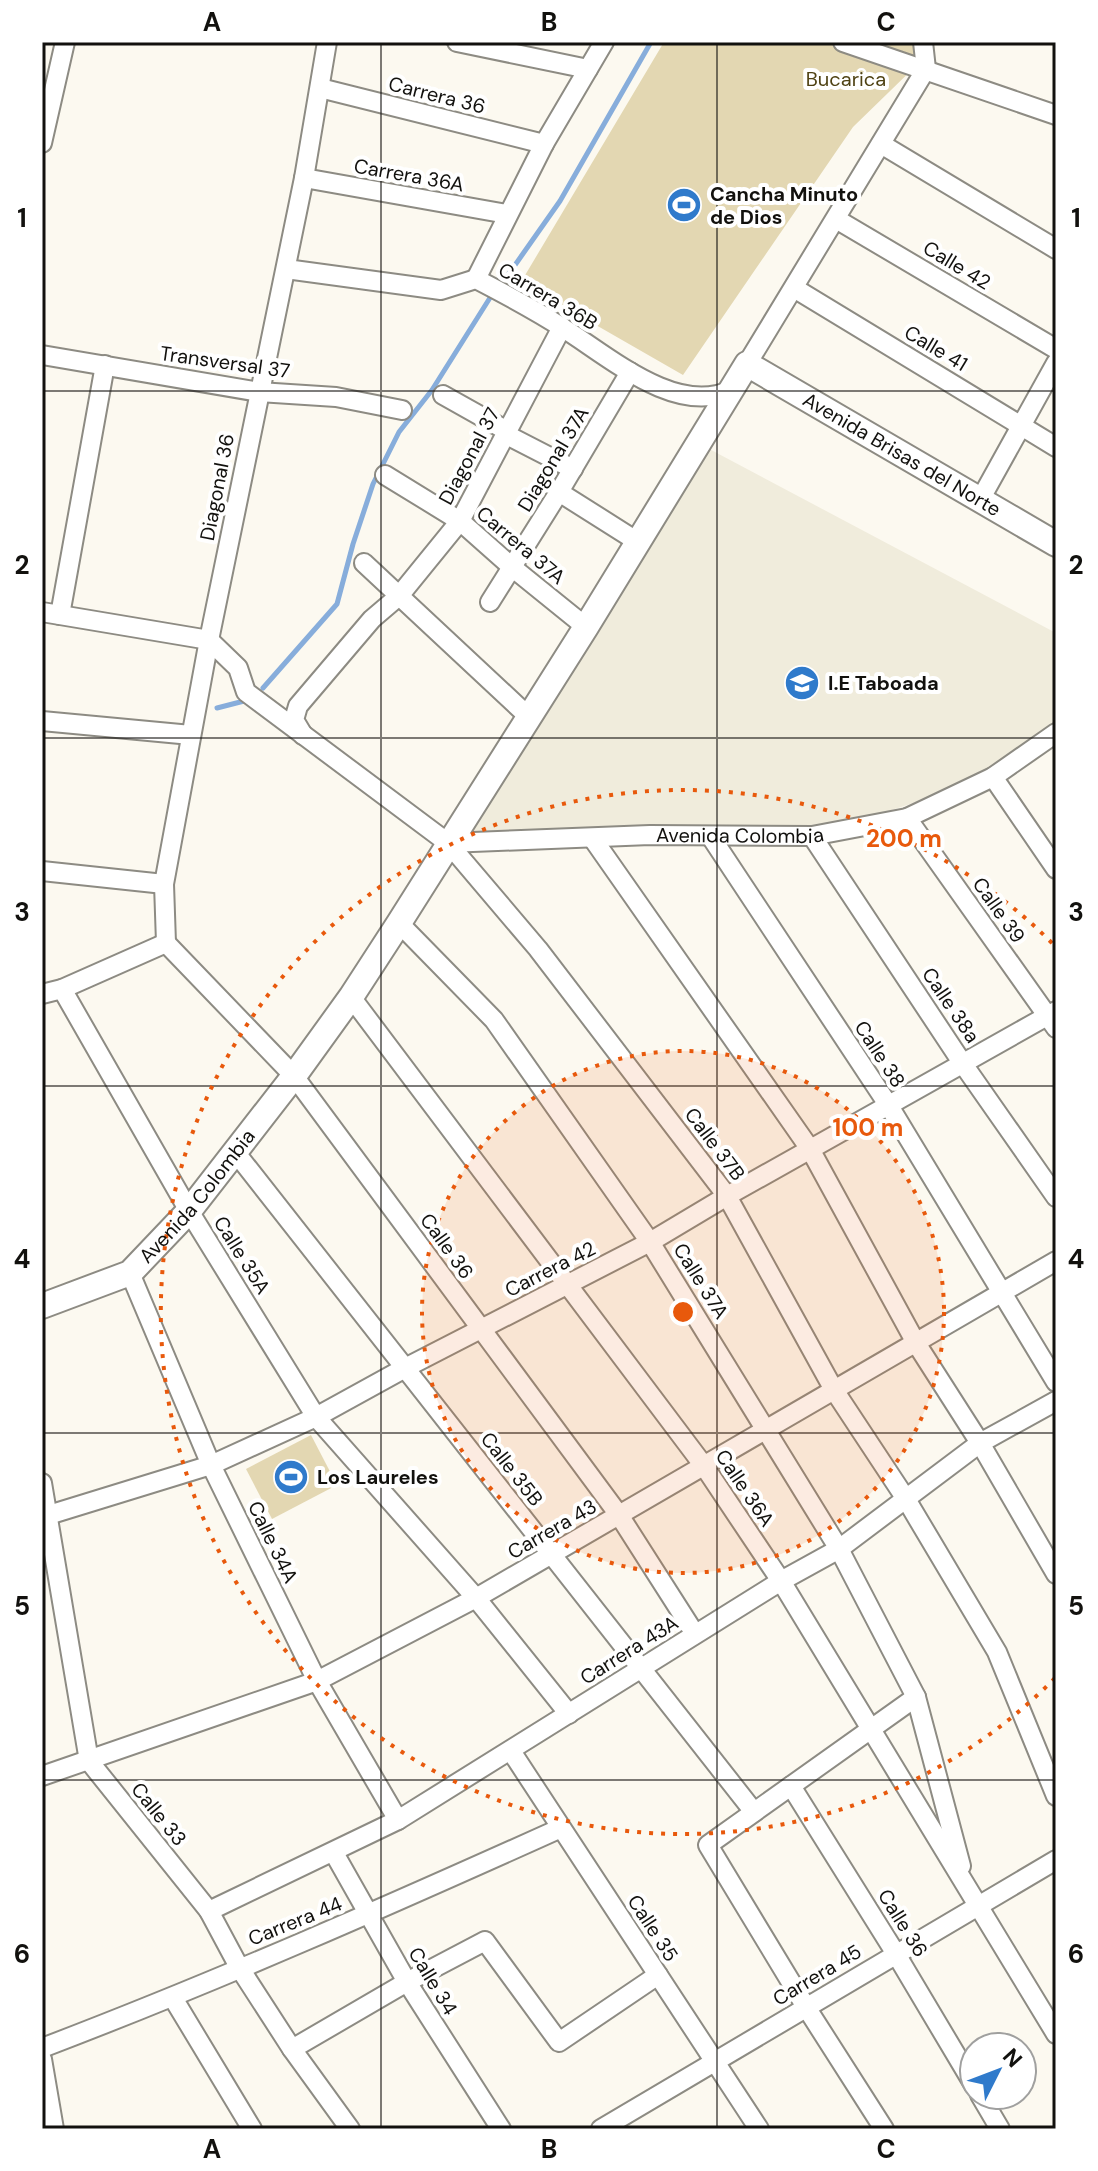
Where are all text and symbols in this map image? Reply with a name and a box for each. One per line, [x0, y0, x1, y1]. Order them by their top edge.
text: A [203, 5, 221, 39]
text: B [541, 5, 557, 39]
text: C [876, 5, 896, 39]
park label: Bucarica [806, 66, 886, 92]
street label: Carrera 36 [386, 70, 488, 120]
street label: Carrera 36A [352, 153, 466, 197]
place label: Cancha Minuto de Dios [710, 181, 858, 230]
sports icon: Cancha Minuto de Dios [665, 186, 703, 224]
text: 1 [17, 201, 27, 235]
text: 1 [1071, 201, 1081, 235]
street label: Calle 42 [918, 235, 996, 295]
street label: Carrera 36B [494, 256, 602, 336]
street label: Calle 41 [900, 319, 972, 377]
street label: Transversal 37 [158, 340, 292, 384]
street label: Avenida Brisas del Norte [798, 386, 1006, 522]
street label: Diagonal 37A [511, 402, 595, 516]
street label: Diagonal 37 [433, 403, 505, 509]
street label: Diagonal 36 [194, 431, 240, 543]
street label: Carrera 37A [471, 500, 571, 590]
text: 2 [14, 548, 30, 582]
text: 2 [1068, 548, 1084, 582]
school or university icon: I.E Taboada [783, 664, 821, 702]
place label: I.E Taboada [828, 670, 939, 696]
street label: Avenida Colombia [656, 821, 826, 849]
text: 200 m [866, 823, 942, 854]
street label: Calle 39 [967, 872, 1031, 948]
text: 3 [14, 895, 30, 929]
text: 3 [1068, 895, 1084, 929]
street label: Calle 38a [916, 962, 986, 1048]
street label: Calle 38 [849, 1016, 911, 1092]
street label: Calle 37B [679, 1102, 751, 1186]
text: 100 m [833, 1112, 903, 1143]
street label: Avenida Colombia [133, 1124, 261, 1269]
street label: Calle 36 [414, 1208, 480, 1284]
street label: Calle 35A [208, 1211, 276, 1299]
street label: Carrera 42 [500, 1235, 600, 1303]
street label: Calle 37A [668, 1238, 734, 1324]
text: 4 [14, 1242, 30, 1276]
text: 4 [1068, 1242, 1084, 1276]
centre of rings [669, 1298, 697, 1326]
street label: Calle 35B [475, 1427, 549, 1511]
street label: Calle 36A [710, 1444, 780, 1532]
sports icon: Los Laureles [272, 1458, 310, 1496]
place label: Los Laureles [317, 1464, 439, 1490]
street label: Carrera 43 [503, 1493, 601, 1565]
street label: Calle 34A [242, 1497, 304, 1587]
text: 5 [14, 1589, 30, 1623]
text: 5 [1068, 1589, 1084, 1623]
street label: Carrera 43A [575, 1610, 683, 1690]
street label: Calle 33 [125, 1777, 193, 1851]
street label: Calle 36 [872, 1884, 934, 1962]
street label: Carrera 44 [244, 1890, 346, 1952]
street label: Calle 35 [622, 1890, 684, 1966]
text: 6 [14, 1937, 30, 1971]
text: 6 [1068, 1937, 1084, 1971]
street label: Carrera 45 [768, 1938, 866, 2012]
street label: Calle 34 [403, 1942, 463, 2020]
north arrow [958, 2031, 1038, 2111]
text: N [996, 2042, 1029, 2074]
text: A [203, 2132, 221, 2166]
text: B [541, 2132, 557, 2166]
text: C [876, 2132, 896, 2166]

